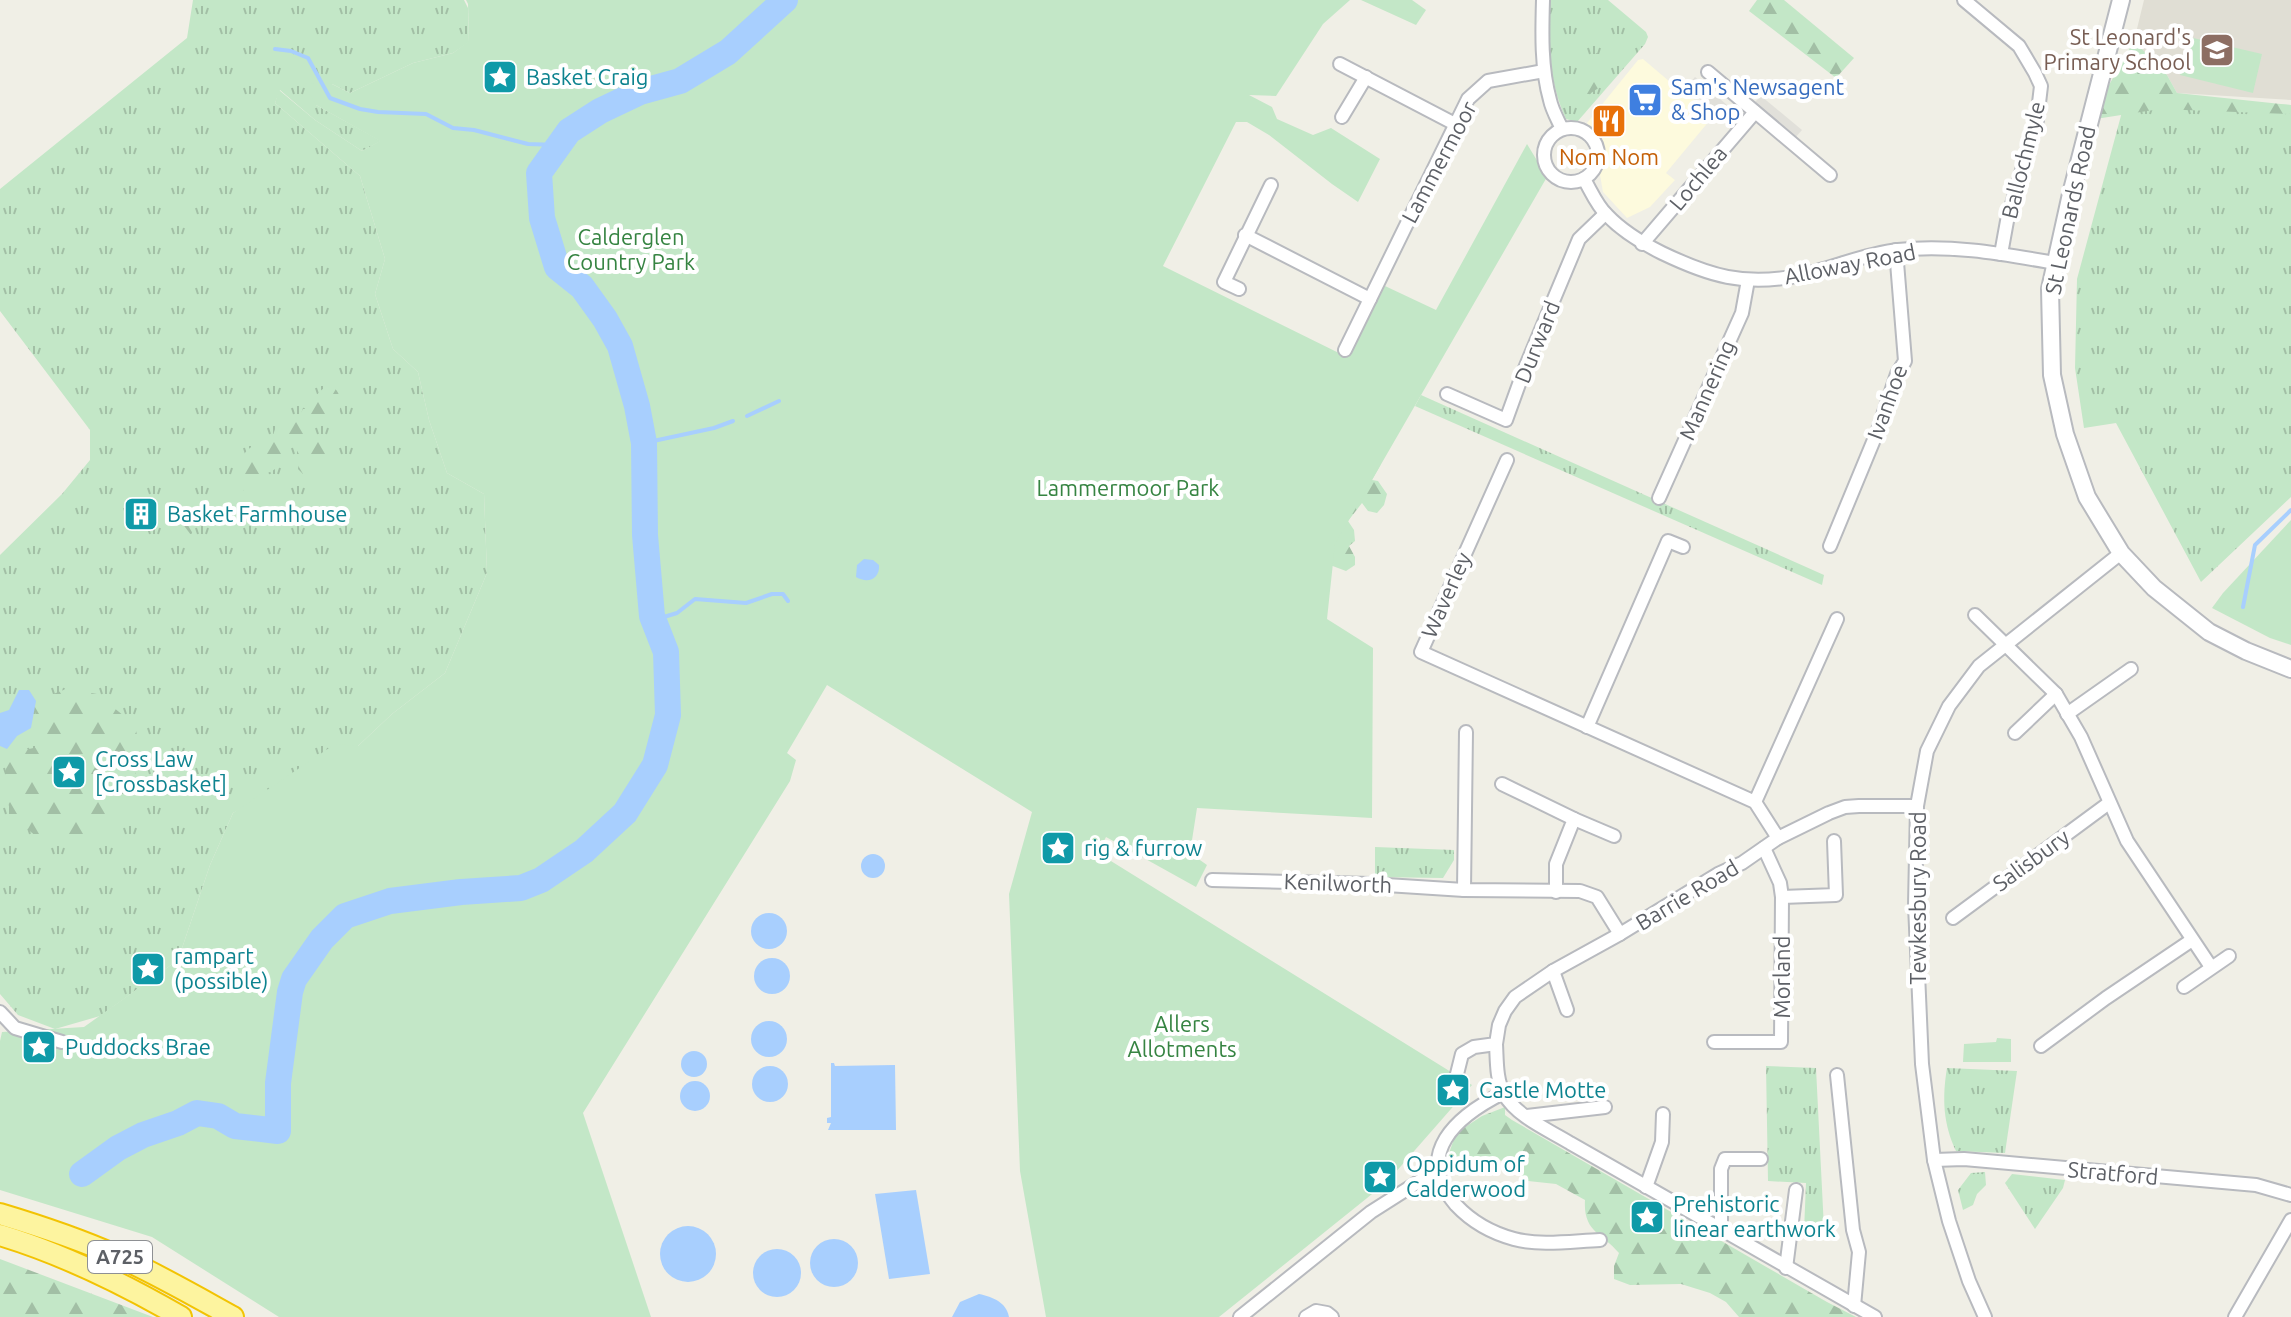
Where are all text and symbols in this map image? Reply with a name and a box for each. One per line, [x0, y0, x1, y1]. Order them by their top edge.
place label: St Leonard's Primary School [2044, 24, 2191, 74]
school or university icon: St Leonard's Primary School [2198, 31, 2236, 69]
place icon: Basket Craig [481, 58, 519, 96]
place label: Basket Craig [526, 64, 649, 89]
place label: Sam's Newsagent & Shop [1671, 74, 1845, 124]
supermarket icon: Sam's Newsagent & Shop [1626, 81, 1664, 119]
street label: Lammermoor [1396, 96, 1481, 227]
street label: Ballochmyle [1996, 99, 2049, 221]
restaurant icon: Nom Nom [1590, 102, 1628, 140]
street label: St Leonards Road [2039, 123, 2100, 297]
street label: Lochlea [1664, 141, 1732, 215]
place label: Nom Nom [1559, 144, 1659, 169]
park label: Calderglen Country Park [567, 224, 695, 274]
street label: Alloway Road [1782, 239, 1918, 289]
street label: Durward [1509, 297, 1564, 387]
street label: Mannering [1673, 336, 1740, 444]
street label: Ivanhoe [1861, 361, 1912, 443]
park label: Lammermoor Park [1037, 475, 1219, 500]
building icon: Basket Farmhouse [122, 495, 160, 533]
place label: Basket Farmhouse [167, 501, 347, 526]
street label: Waverley [1416, 548, 1476, 641]
place label: Cross Law [Crossbasket] [95, 746, 227, 796]
place icon: Cross Law [Crossbasket] [50, 753, 88, 791]
street label: Tewkesbury Road [1905, 811, 1930, 985]
street label: Salisbury [1988, 823, 2074, 896]
place icon: rig & furrow [1039, 829, 1077, 867]
place label: rig & furrow [1084, 835, 1202, 860]
street label: Barrie Road [1631, 854, 1743, 935]
street label: Kenilworth [1283, 868, 1393, 897]
street label: Morland [1769, 936, 1794, 1018]
place label: rampart (possible) [174, 943, 268, 994]
place icon: rampart (possible) [129, 950, 167, 988]
park label: Allers Allotments [1127, 1011, 1237, 1061]
place icon: Puddocks Brae [20, 1028, 58, 1066]
place label: Puddocks Brae [65, 1034, 211, 1059]
place icon: Castle Motte [1434, 1071, 1472, 1109]
place label: Castle Motte [1479, 1077, 1606, 1102]
place label: Oppidum of Calderwood [1406, 1151, 1526, 1201]
street label: Stratford [2067, 1156, 2159, 1189]
place icon: Oppidum of Calderwood [1361, 1158, 1399, 1196]
place label: Prehistoric linear earthwork [1673, 1191, 1836, 1241]
place icon: Prehistoric linear earthwork [1628, 1198, 1666, 1236]
road number: A725 [88, 1241, 152, 1273]

